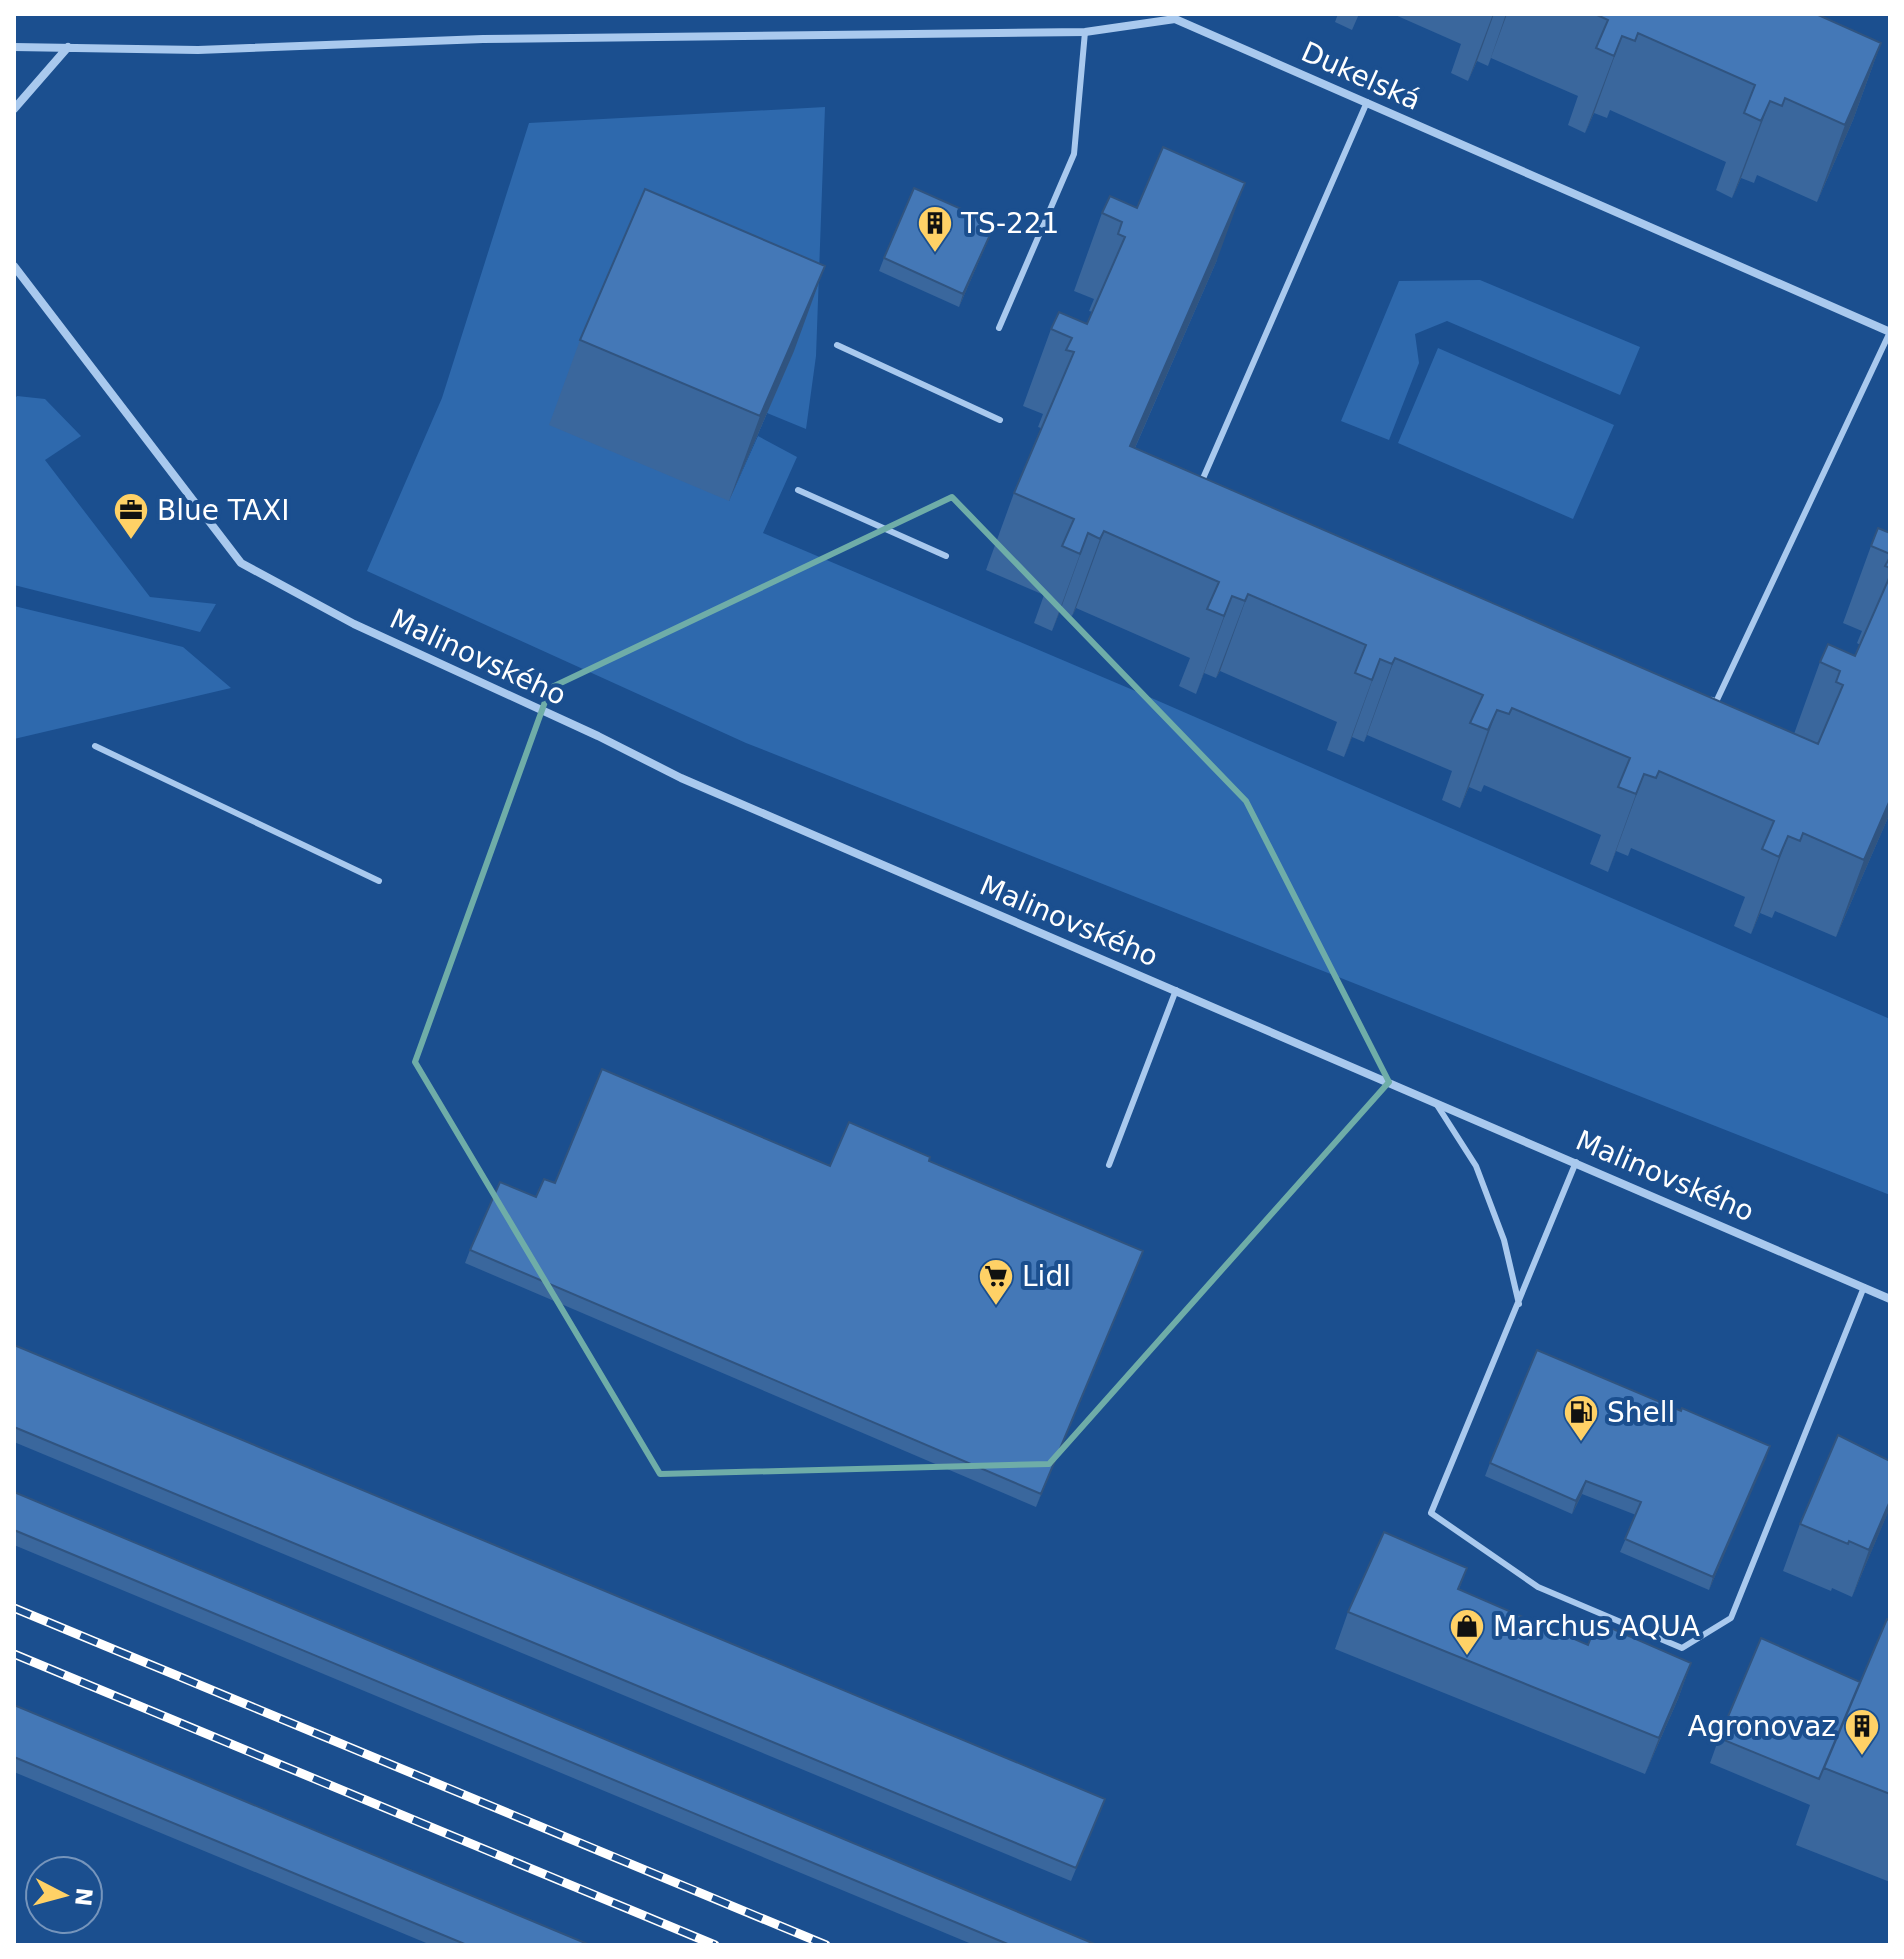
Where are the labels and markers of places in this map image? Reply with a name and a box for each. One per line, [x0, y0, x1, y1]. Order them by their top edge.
building icon: TS-221 [916, 204, 954, 254]
place label: TS-221 [960, 207, 1059, 240]
office icon: Blue TAXI [112, 491, 150, 541]
place label: Blue TAXI [157, 494, 289, 527]
supermarket icon: Lidl [977, 1257, 1015, 1307]
place label: Lidl [1022, 1260, 1071, 1293]
fuel station icon: Shell [1562, 1393, 1600, 1443]
place label: Shell [1607, 1396, 1675, 1429]
shop icon: Marchus AQUA [1448, 1607, 1486, 1657]
place label: Marchus AQUA [1493, 1610, 1700, 1643]
building icon: Agronovaz [1843, 1707, 1881, 1757]
place label: Agronovaz [1688, 1710, 1836, 1743]

